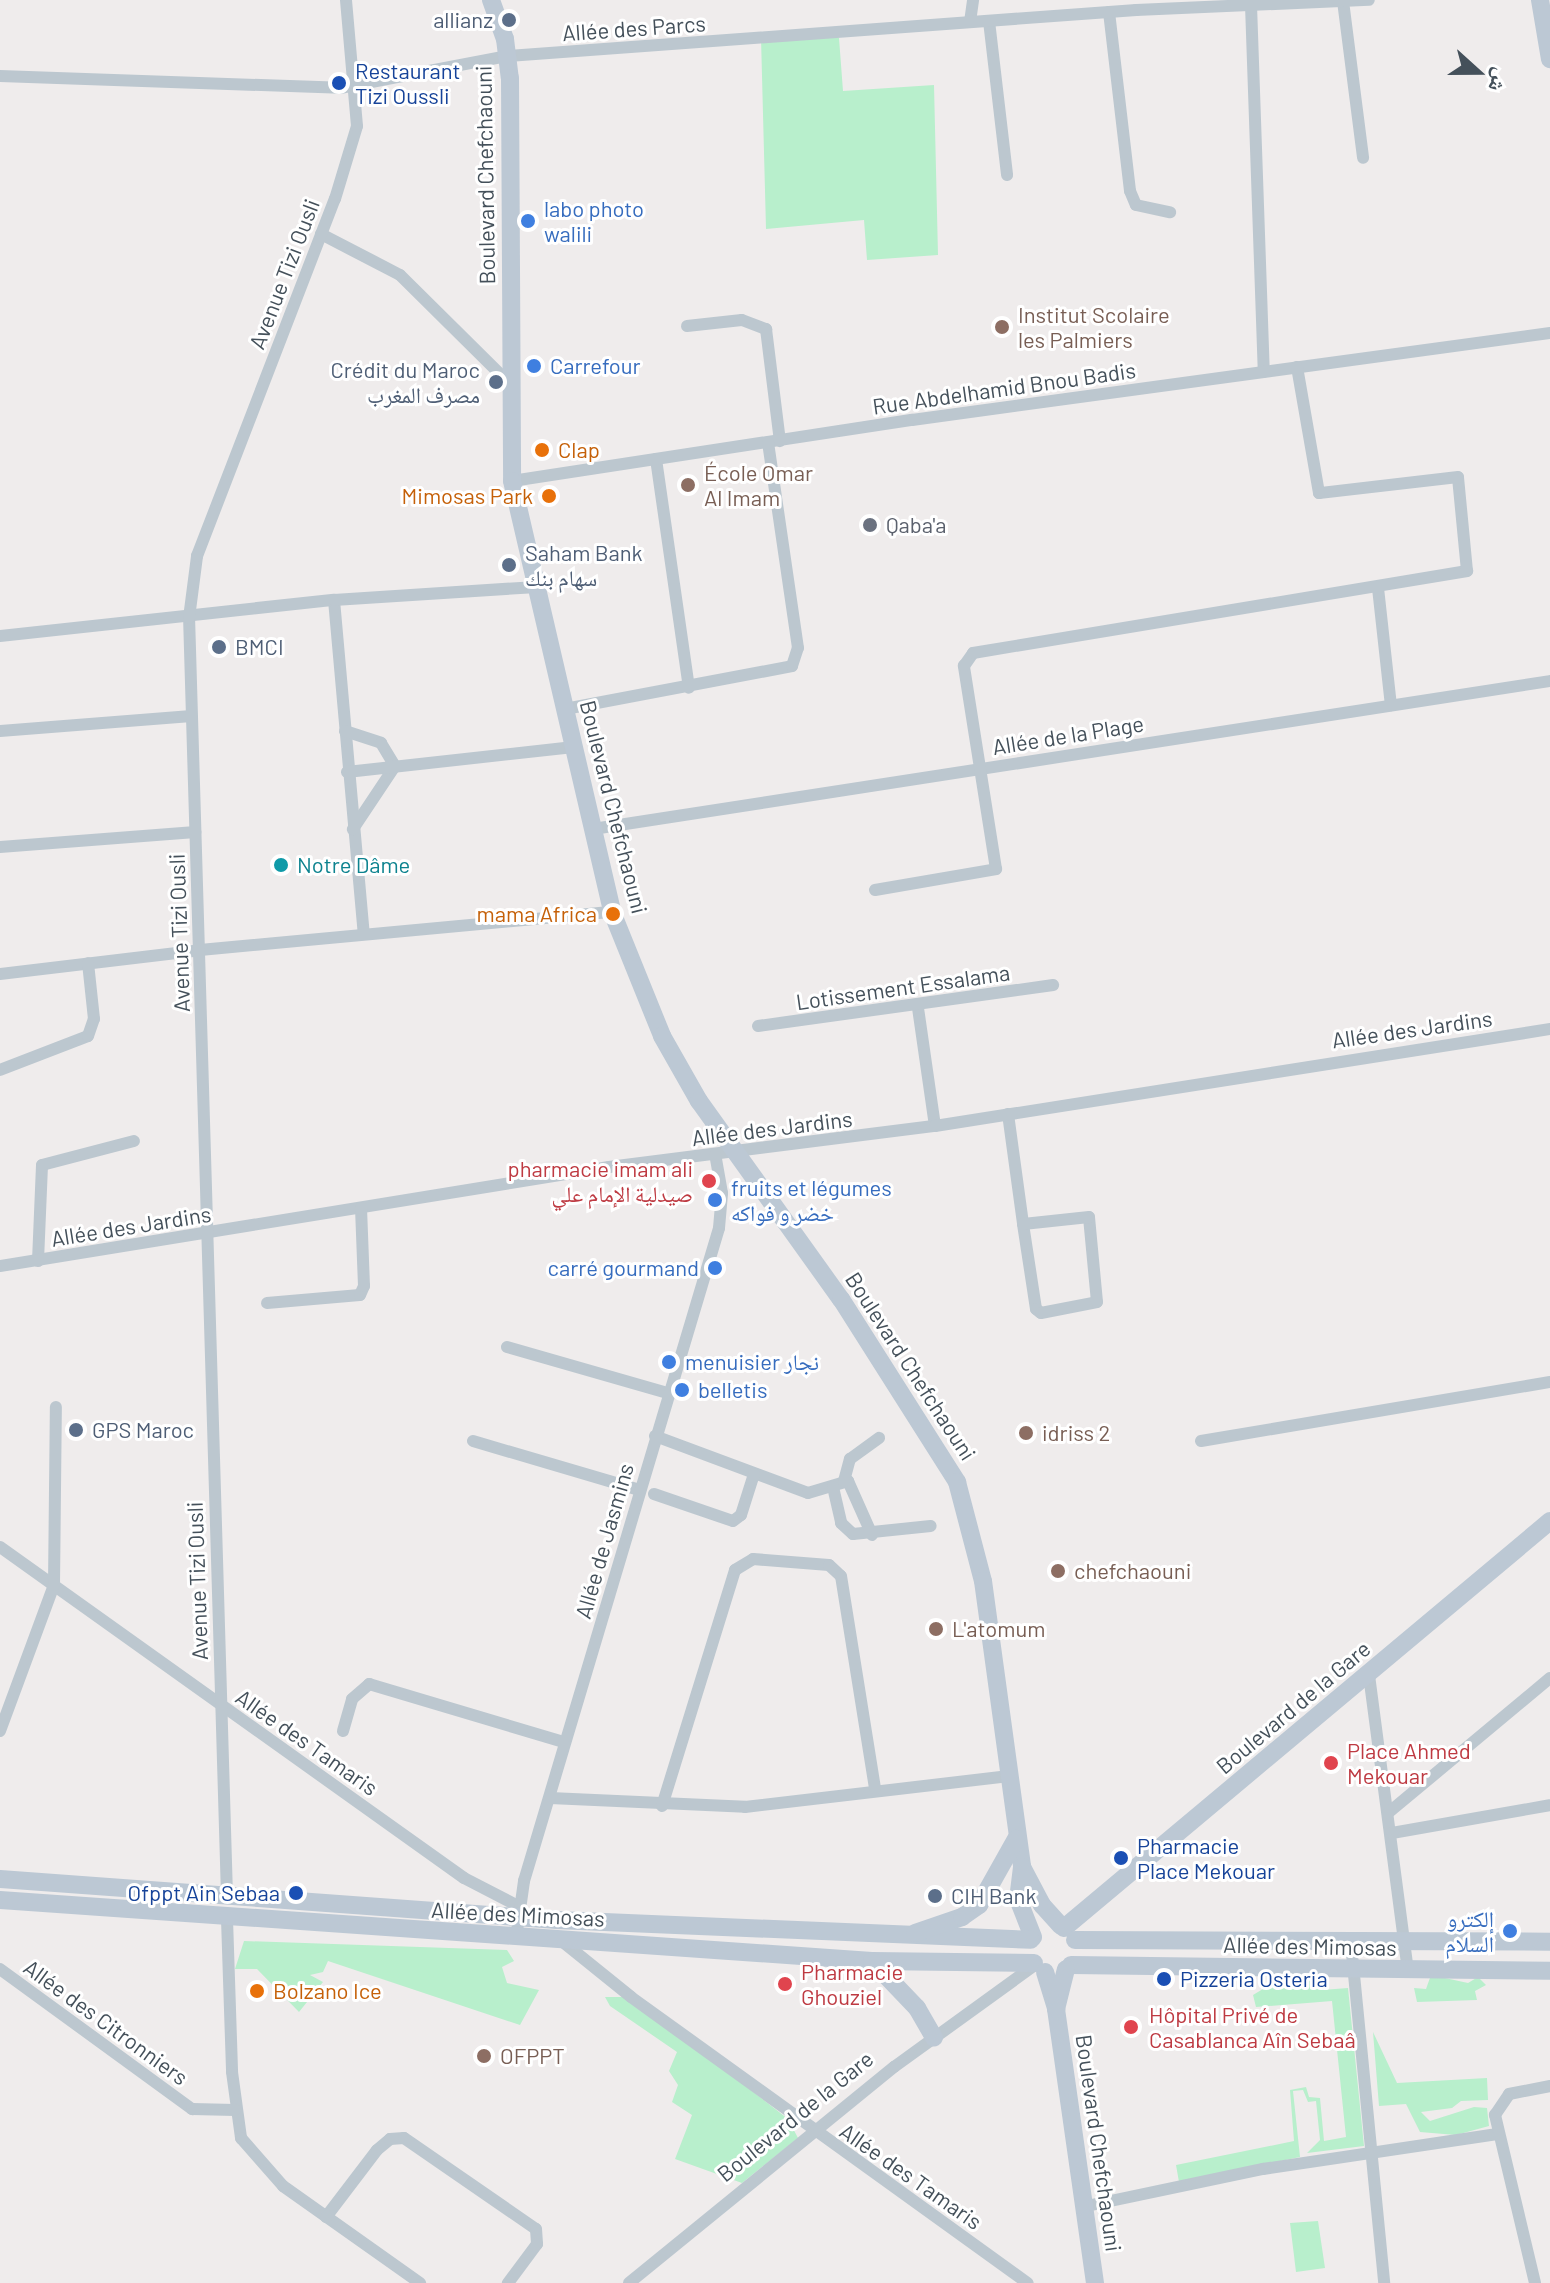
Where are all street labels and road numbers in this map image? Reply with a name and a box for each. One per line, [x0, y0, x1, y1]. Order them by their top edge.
street label: Allée des Parcs [561, 10, 707, 46]
street label: Boulevard Chefchaouni [470, 65, 500, 285]
street label: Avenue Tizi Ousli [243, 195, 325, 353]
street label: Rue Abdelhamid Bnou Badis [871, 356, 1137, 420]
street label: Boulevard Chefchaouni [575, 698, 653, 916]
street label: Allée de la Plage [990, 710, 1146, 760]
street label: Avenue Tizi Ousli [163, 853, 195, 1013]
street label: Lotissement Essalama [794, 959, 1012, 1015]
street label: Allée des Jardins [1330, 1005, 1494, 1053]
street label: Allée des Jardins [690, 1105, 854, 1151]
street label: Allée des Jardins [49, 1200, 213, 1252]
street label: Boulevard Chefchaouni [840, 1267, 982, 1465]
street label: Allée de Jasmins [569, 1460, 639, 1622]
street label: Avenue Tizi Ousli [181, 1501, 213, 1661]
street label: Boulevard de la Gare [1211, 1635, 1375, 1779]
street label: Allée des Tamaris [231, 1683, 383, 1801]
street label: Allée des Mimosas [431, 1896, 605, 1932]
street label: Allée des Mimosas [1223, 1931, 1397, 1961]
street label: Allée des Citronniers [19, 1954, 193, 2090]
street label: Boulevard Chefchaouni [1071, 2033, 1127, 2253]
street label: Boulevard de la Gare [712, 2045, 878, 2187]
street label: Allée des Tamaris [835, 2117, 987, 2235]

